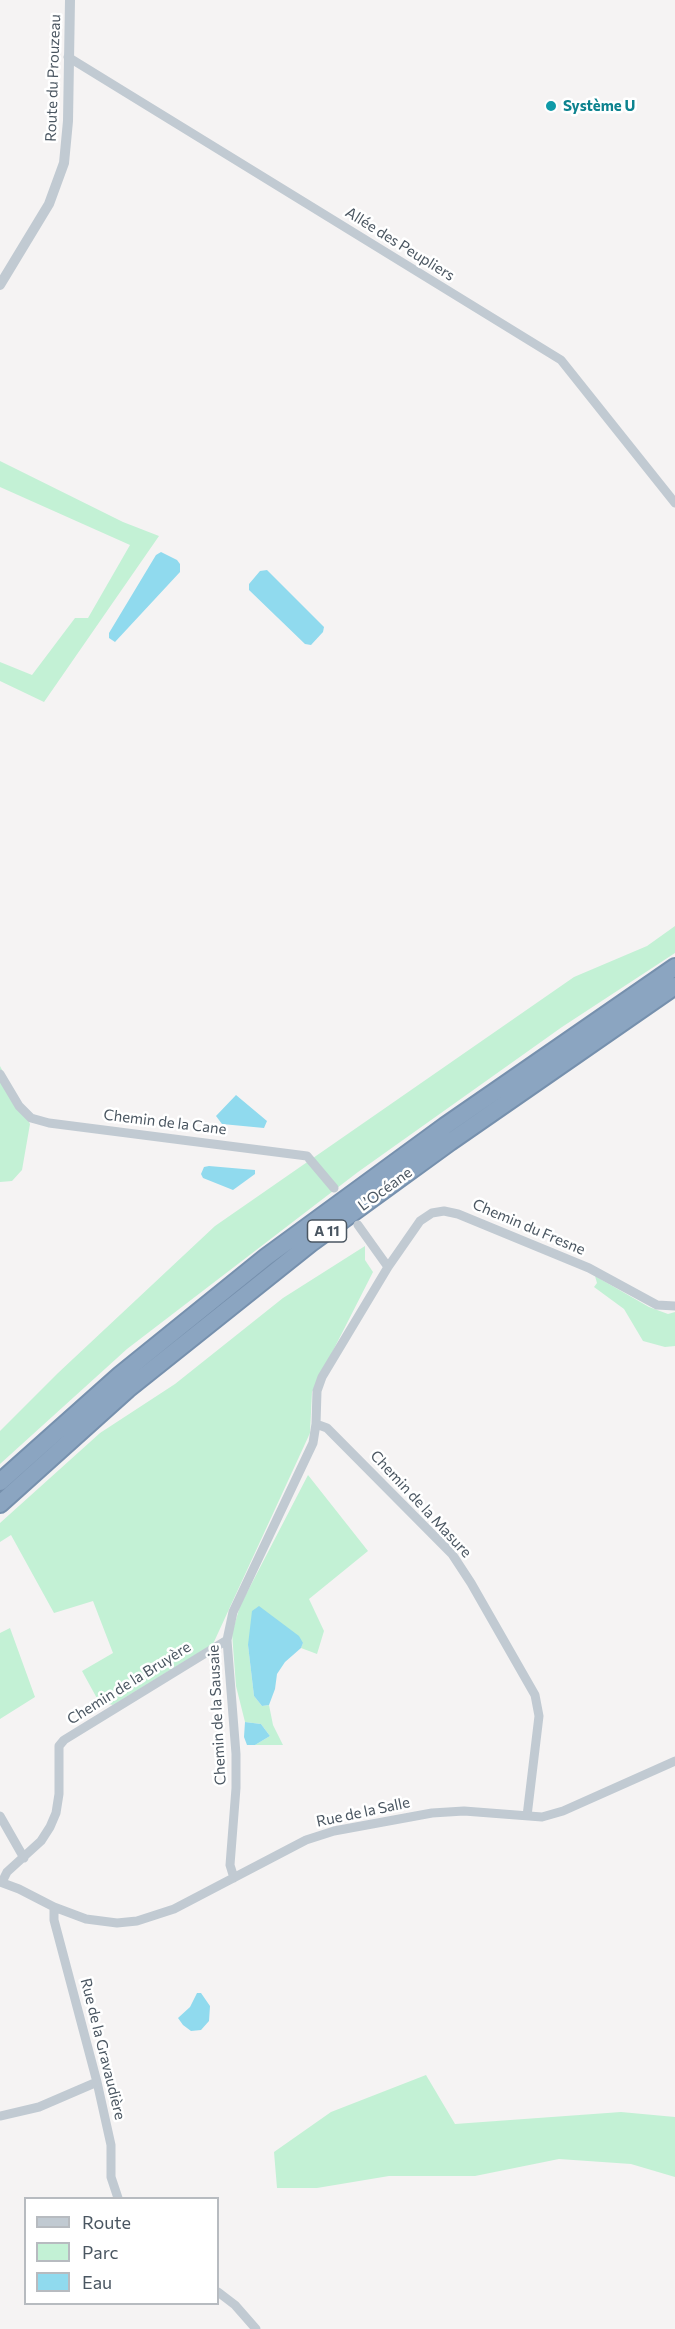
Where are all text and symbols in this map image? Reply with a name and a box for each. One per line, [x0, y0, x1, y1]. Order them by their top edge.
street label: Route du Prouzeau [42, 14, 64, 142]
place label: Système U [563, 97, 636, 115]
marker: Système U [544, 99, 558, 113]
street label: Allée des Peupliers [342, 203, 458, 285]
street label: Chemin de la Cane [102, 1106, 228, 1138]
street label: L’Océane [354, 1163, 416, 1215]
street label: Chemin du Fresne [470, 1195, 588, 1259]
road number: A 11 [308, 1220, 346, 1242]
street label: Chemin de la Masure [367, 1447, 475, 1561]
street label: Chemin de la Bruyère [64, 1638, 194, 1728]
street label: Chemin de la Sausaie [204, 1644, 230, 1786]
street label: Rue de la Salle [315, 1793, 411, 1831]
street label: Rue de la Gravaudière [77, 1976, 129, 2122]
legend [24, 2197, 219, 2305]
text: Route [82, 2211, 131, 2233]
text: Parc [82, 2241, 119, 2263]
text: Eau [82, 2271, 112, 2293]

